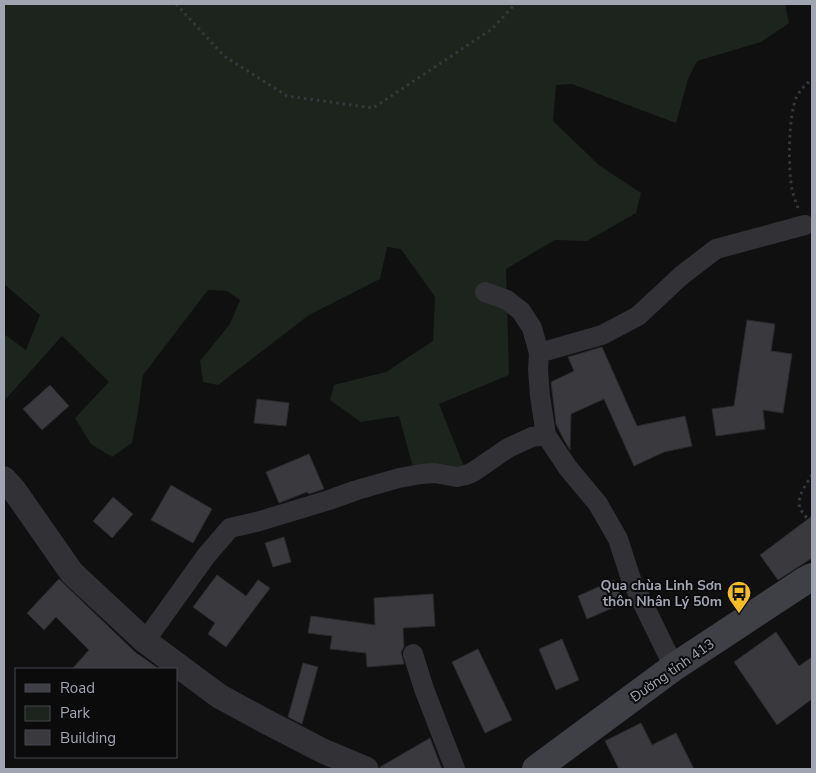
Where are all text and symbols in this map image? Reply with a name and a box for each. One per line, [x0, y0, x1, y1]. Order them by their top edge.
place label: Qua chùa Linh Sơn thôn Nhân Lý 50m [600, 576, 722, 611]
bus stop icon: Qua chùa Linh Sơn thôn Nhân Lý 50m [726, 580, 752, 614]
street label: Đường tỉnh 413 [626, 634, 718, 707]
legend [15, 668, 178, 758]
text: Road [60, 678, 95, 698]
text: Park [60, 703, 90, 723]
text: Building [60, 728, 116, 748]

